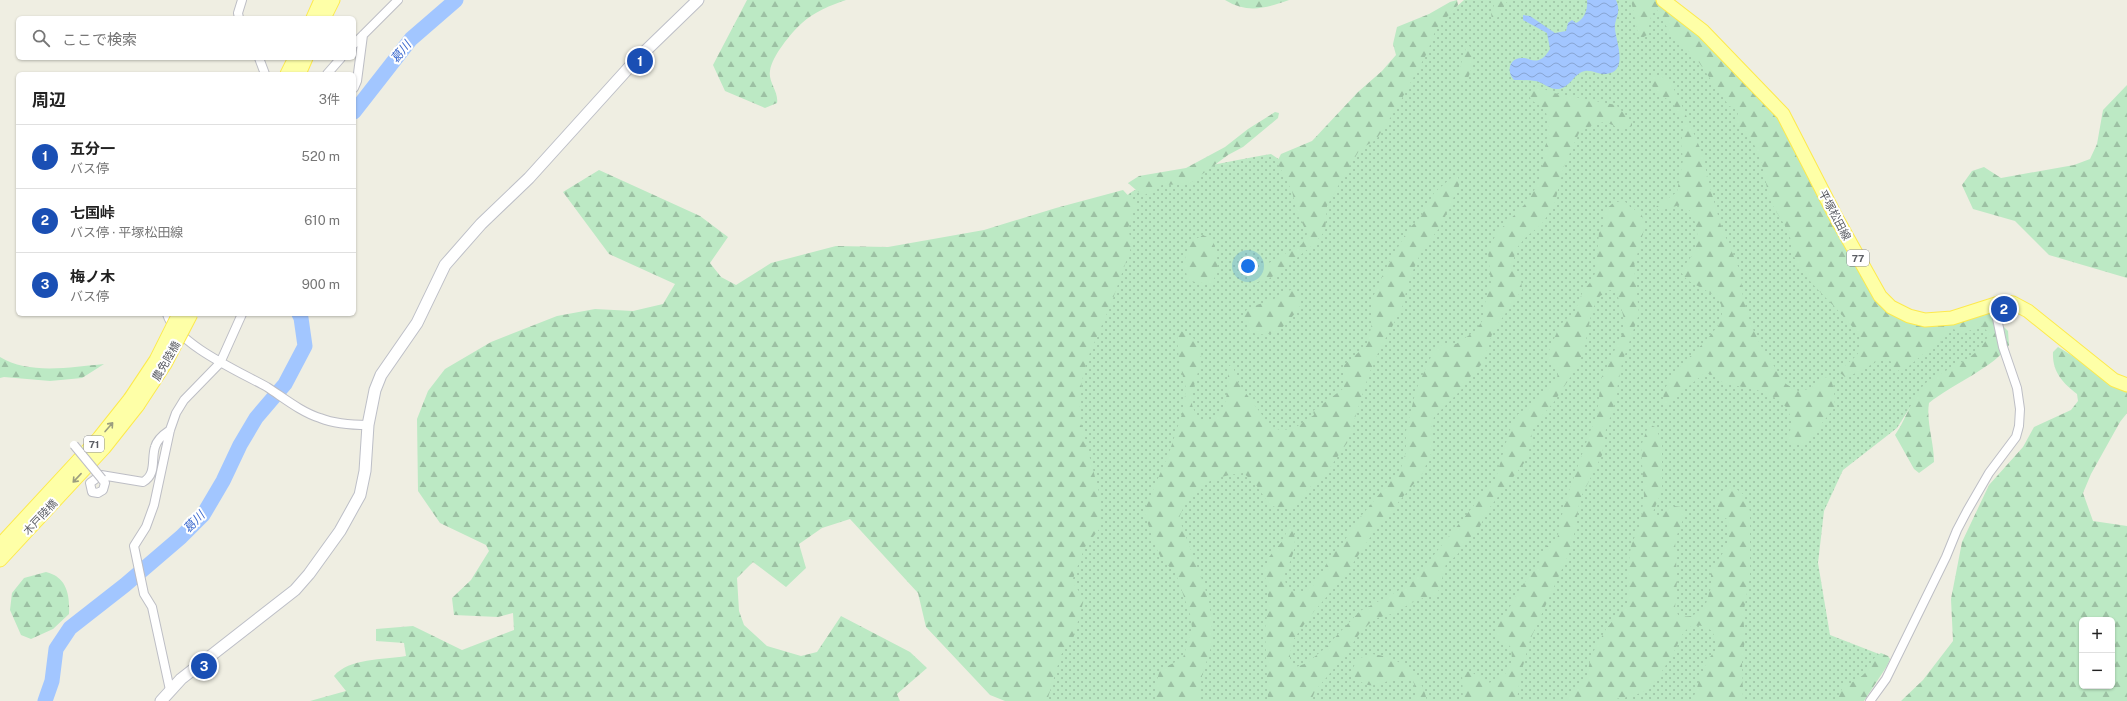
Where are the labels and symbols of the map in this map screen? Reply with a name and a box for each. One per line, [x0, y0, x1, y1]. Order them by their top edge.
water label: 葛川 [388, 37, 415, 66]
pin: 1 [627, 46, 653, 76]
street label: 平塚松田線 [1817, 188, 1853, 242]
road number: 77 [1847, 250, 1869, 266]
your location [1238, 256, 1258, 276]
pin: 2 [1991, 294, 2017, 324]
street label: 農免陸橋 [150, 339, 182, 383]
one-way arrow [104, 422, 113, 432]
road number: 71 [84, 436, 104, 452]
one-way arrow [72, 472, 81, 483]
street label: 木戸陸橋 [21, 497, 59, 537]
water label: 葛川 [181, 507, 209, 536]
pin: 3 [191, 651, 217, 681]

